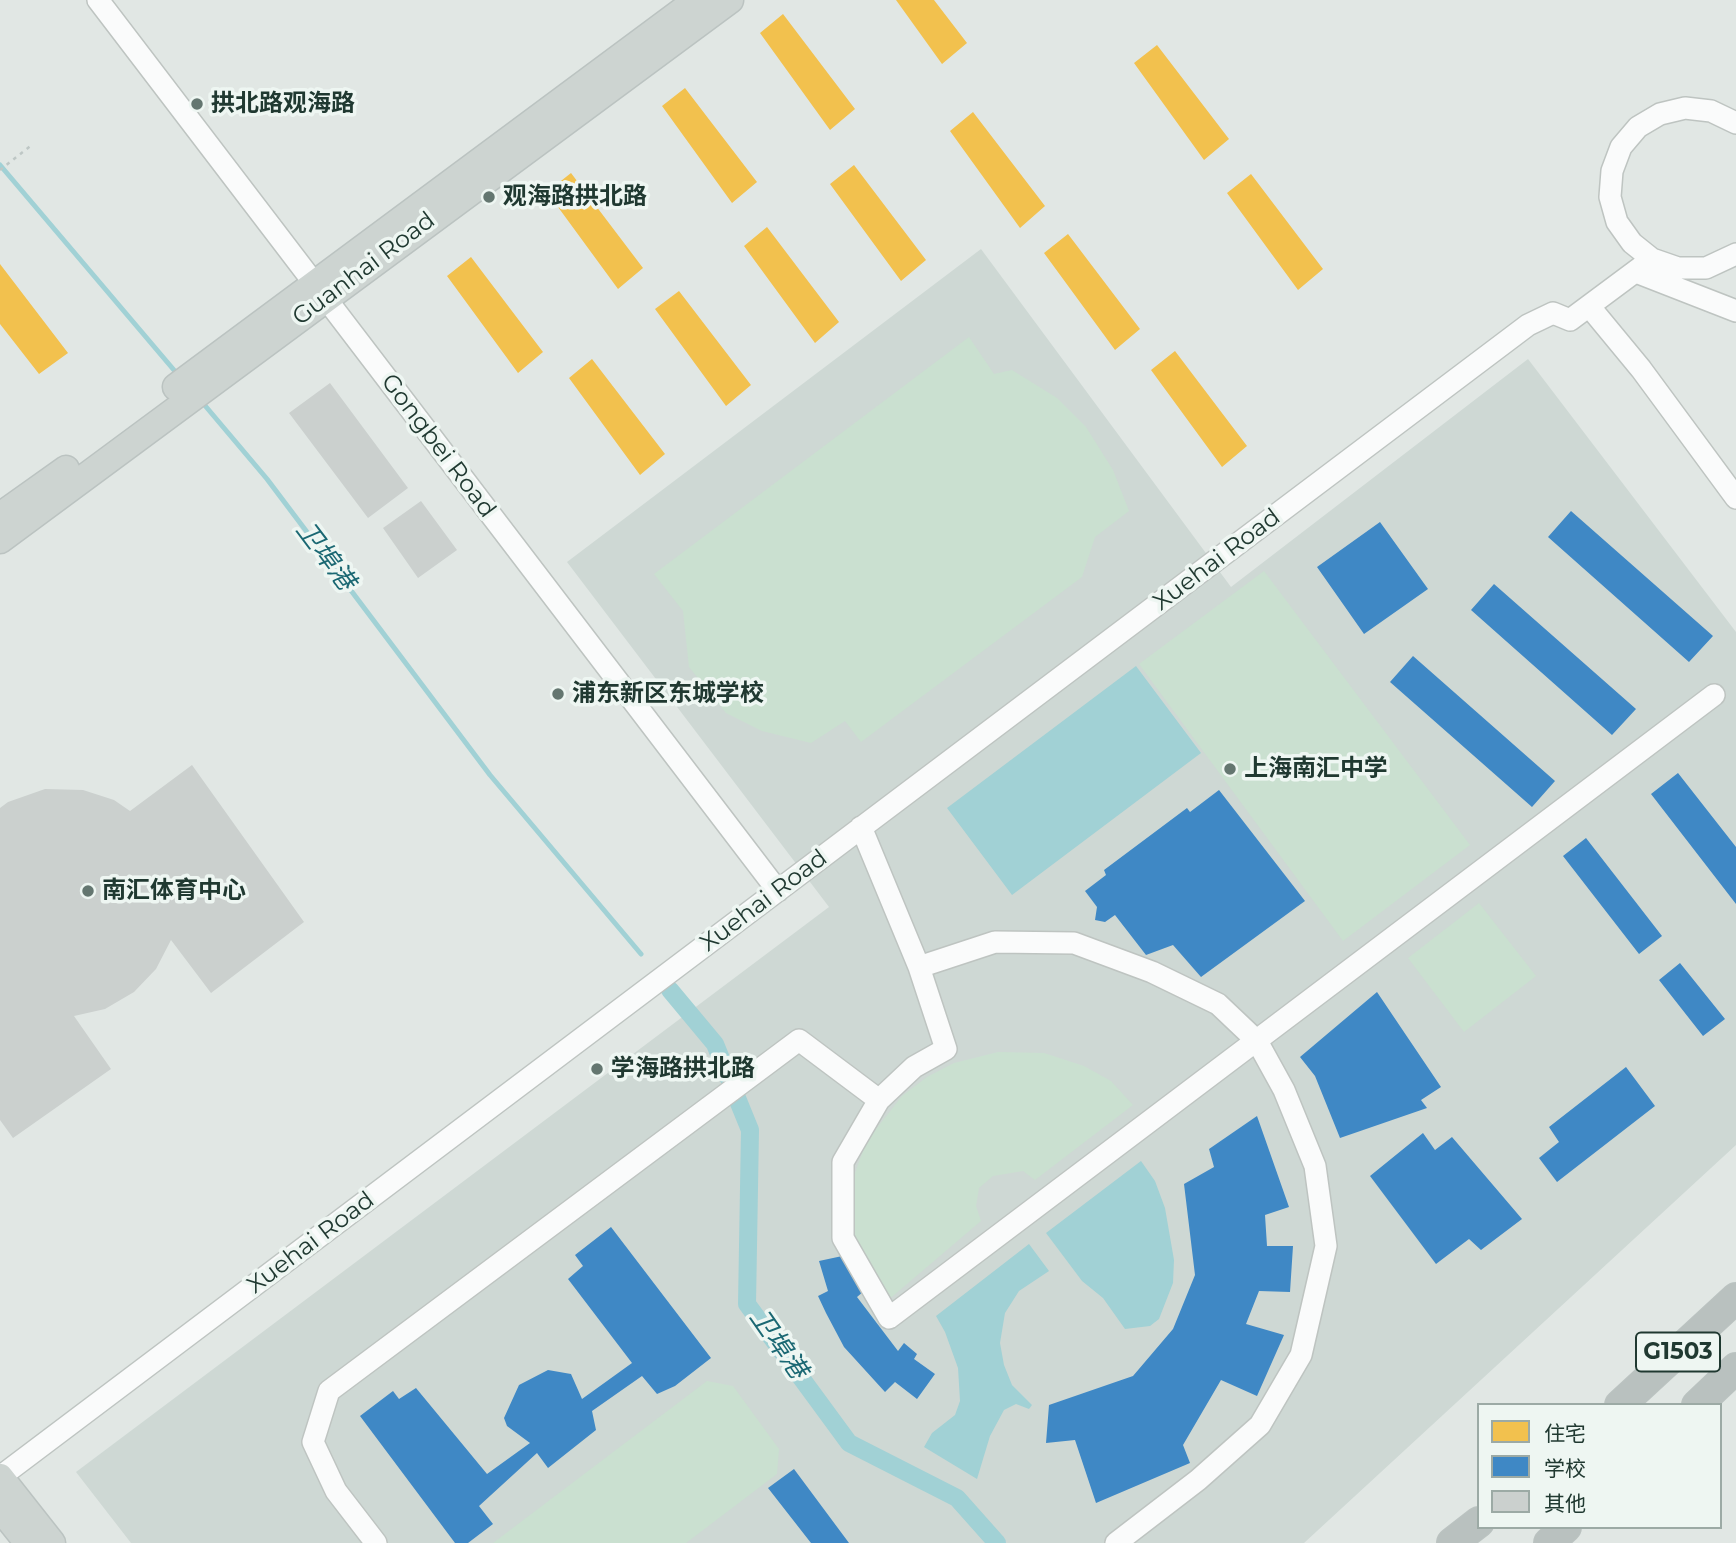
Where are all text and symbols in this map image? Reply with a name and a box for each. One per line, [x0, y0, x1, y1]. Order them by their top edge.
place label: 拱北路观海路 [211, 90, 355, 118]
marker: 拱北路观海路 [189, 96, 205, 112]
place label: 观海路拱北路 [503, 183, 647, 211]
marker: 观海路拱北路 [481, 189, 497, 205]
street label: Guanhai Road [287, 206, 441, 332]
street label: Gongbei Road [375, 368, 501, 524]
street label: Xuehai Road [1148, 503, 1286, 617]
water label: 卫埠港 [289, 515, 361, 597]
place label: 浦东新区东城学校 [572, 680, 764, 708]
marker: 浦东新区东城学校 [550, 686, 566, 702]
place label: 上海南汇中学 [1244, 755, 1388, 783]
marker: 上海南汇中学 [1222, 761, 1238, 777]
street label: Xuehai Road [695, 844, 833, 958]
place label: 南汇体育中心 [102, 877, 246, 905]
marker: 南汇体育中心 [80, 883, 96, 899]
place label: 学海路拱北路 [611, 1055, 755, 1083]
marker: 学海路拱北路 [589, 1061, 605, 1077]
street label: Xuehai Road [242, 1186, 380, 1300]
water label: 卫埠港 [743, 1303, 813, 1385]
road number: G1503 [1636, 1332, 1720, 1372]
legend [1477, 1403, 1722, 1529]
text: 住宅 [1544, 1421, 1586, 1446]
text: 学校 [1544, 1456, 1586, 1481]
text: 其他 [1544, 1491, 1586, 1516]

